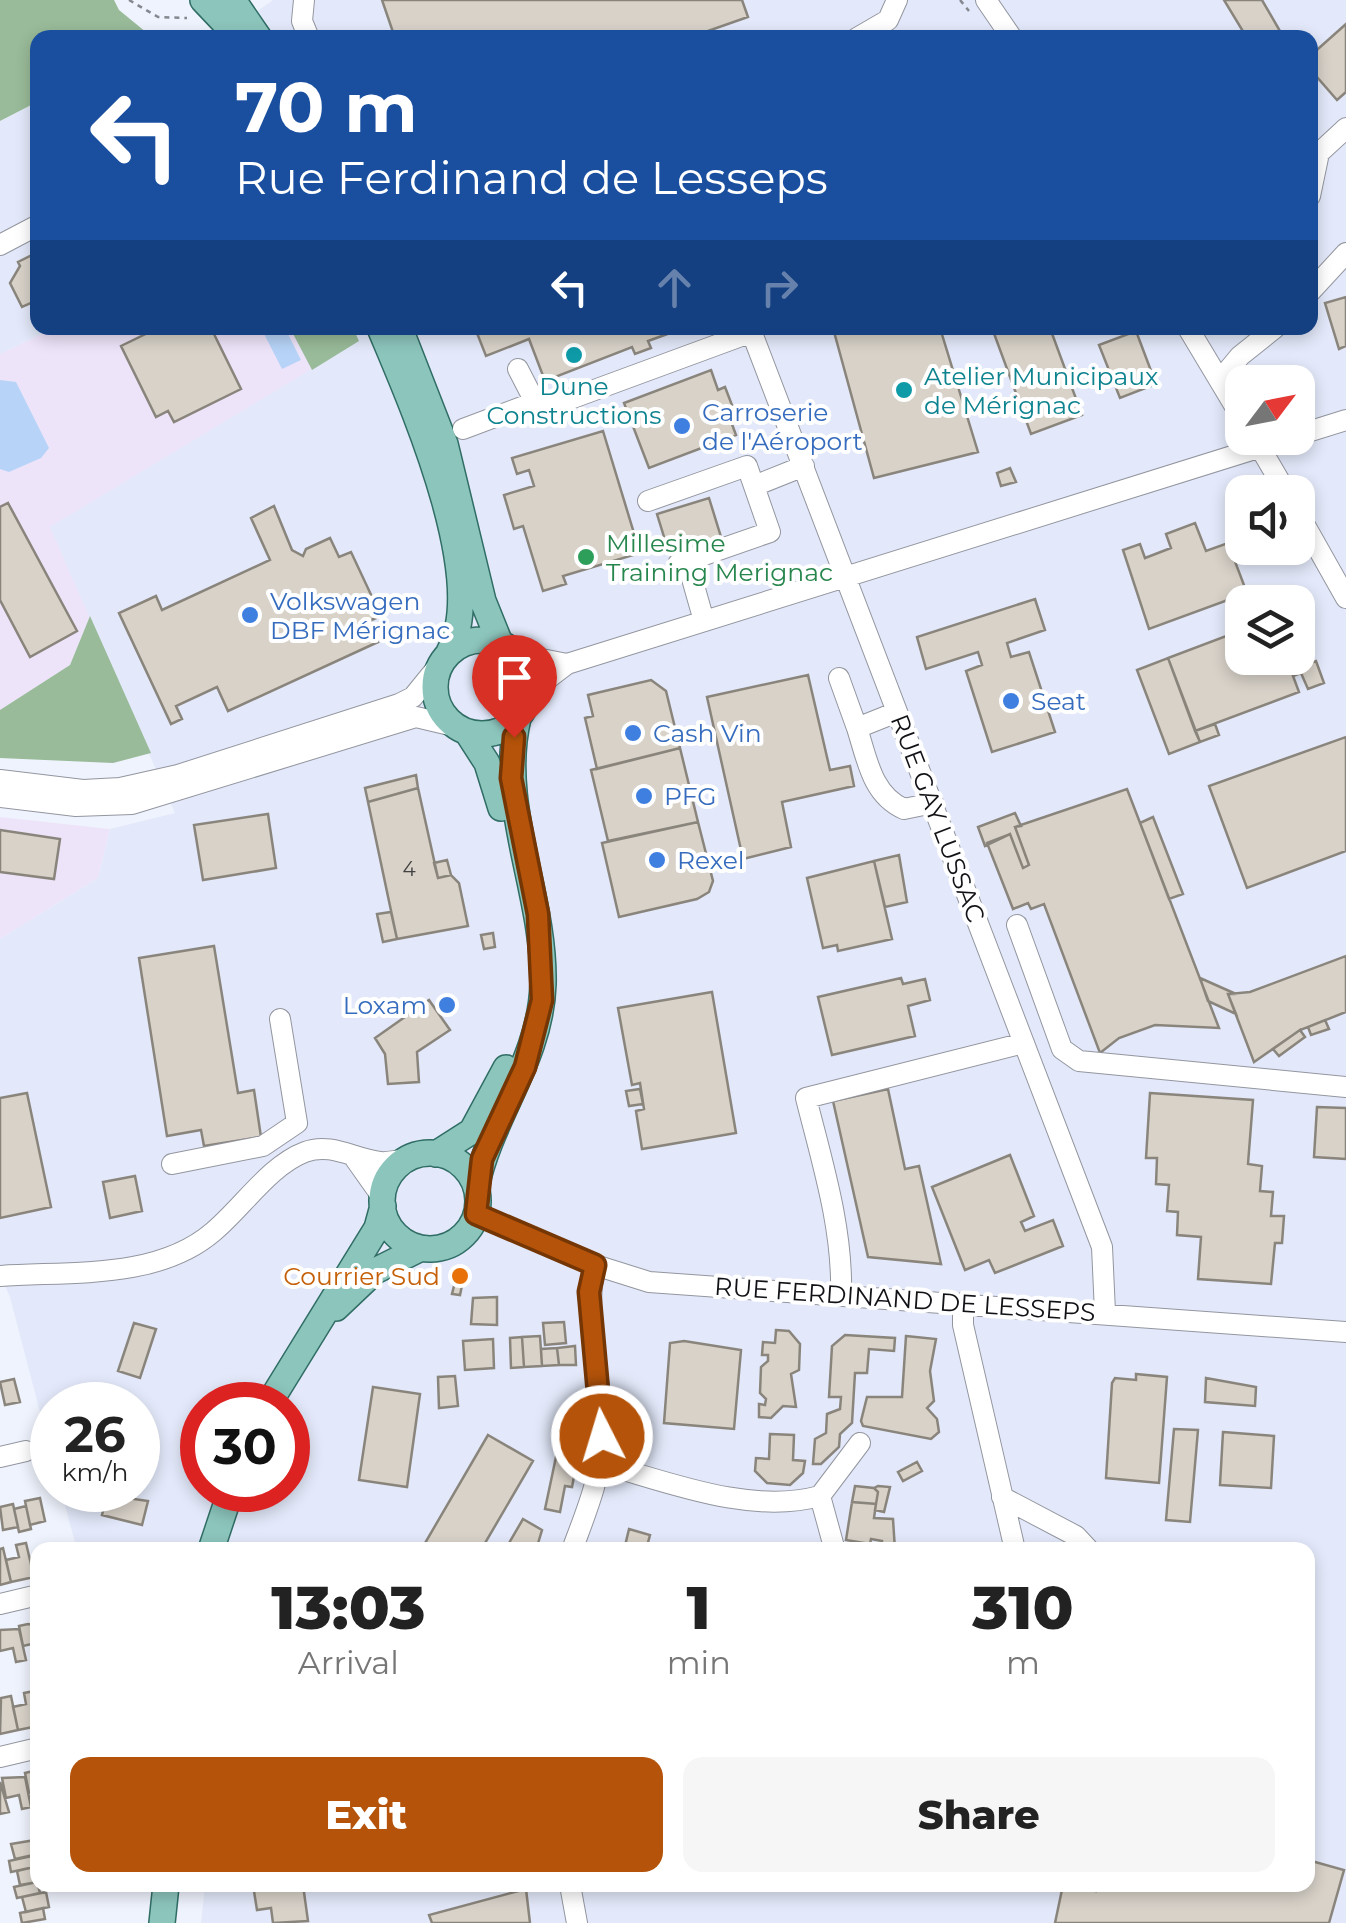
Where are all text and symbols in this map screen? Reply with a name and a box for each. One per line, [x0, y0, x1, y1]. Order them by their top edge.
text: 70 m [235, 64, 418, 150]
icon: left [70, 70, 200, 200]
text: Rue Ferdinand de Lesseps [235, 150, 828, 205]
icon: left [542, 260, 597, 315]
icon: ahead [647, 260, 702, 315]
icon: right [752, 260, 807, 315]
marker: Dune Constructions [563, 344, 585, 366]
place label: Atelier Municipaux de Mérignac [924, 361, 1158, 420]
north arrow [1225, 365, 1315, 455]
map controls [1225, 365, 1315, 675]
place label: Dune Constructions [487, 371, 661, 430]
marker: Atelier Municipaux de Mérignac [893, 379, 915, 401]
place label: Carroserie de l'Aéroport [702, 397, 863, 456]
marker: Carroserie de l'Aéroport [671, 415, 693, 437]
button: sound [1225, 475, 1315, 565]
place label: Millesime Training Merignac [606, 528, 833, 587]
marker: Millesime Training Merignac [575, 546, 597, 568]
button: layers [1225, 585, 1315, 675]
place label: Volkswagen DBF Mérignac [270, 586, 450, 645]
marker: Volkswagen DBF Mérignac [239, 604, 261, 626]
pin [472, 635, 557, 738]
icon: arrive [487, 650, 542, 705]
place label: Seat [1031, 686, 1086, 716]
marker: Seat [1000, 690, 1022, 712]
street label: RUE GAY LUSSAC [885, 710, 991, 926]
place label: Cash Vin [653, 718, 762, 748]
marker: Cash Vin [622, 722, 644, 744]
place label: PFG [664, 781, 717, 811]
marker: PFG [633, 785, 655, 807]
place label: Rexel [677, 845, 745, 875]
marker: Rexel [646, 849, 668, 871]
house number: 4 [402, 857, 416, 881]
place label: Loxam [343, 990, 427, 1020]
marker: Loxam [436, 994, 458, 1016]
place label: Courrier Sud [283, 1261, 440, 1291]
marker: Courrier Sud [449, 1265, 471, 1287]
street label: RUE FERDINAND DE LESSEPS [713, 1271, 1097, 1327]
speed limit sign: 30 [180, 1382, 310, 1512]
position arrow [550, 1384, 654, 1488]
text: 26 [64, 1404, 126, 1465]
text: km/h [62, 1457, 128, 1487]
text: 13:03 [271, 1571, 425, 1644]
text: 1 [687, 1571, 711, 1644]
text: 310 [972, 1571, 1074, 1644]
text: Arrival [298, 1643, 399, 1682]
text: min [667, 1643, 731, 1682]
text: m [1006, 1643, 1040, 1682]
button: Exit [70, 1757, 663, 1872]
button: Share [683, 1757, 1275, 1872]

